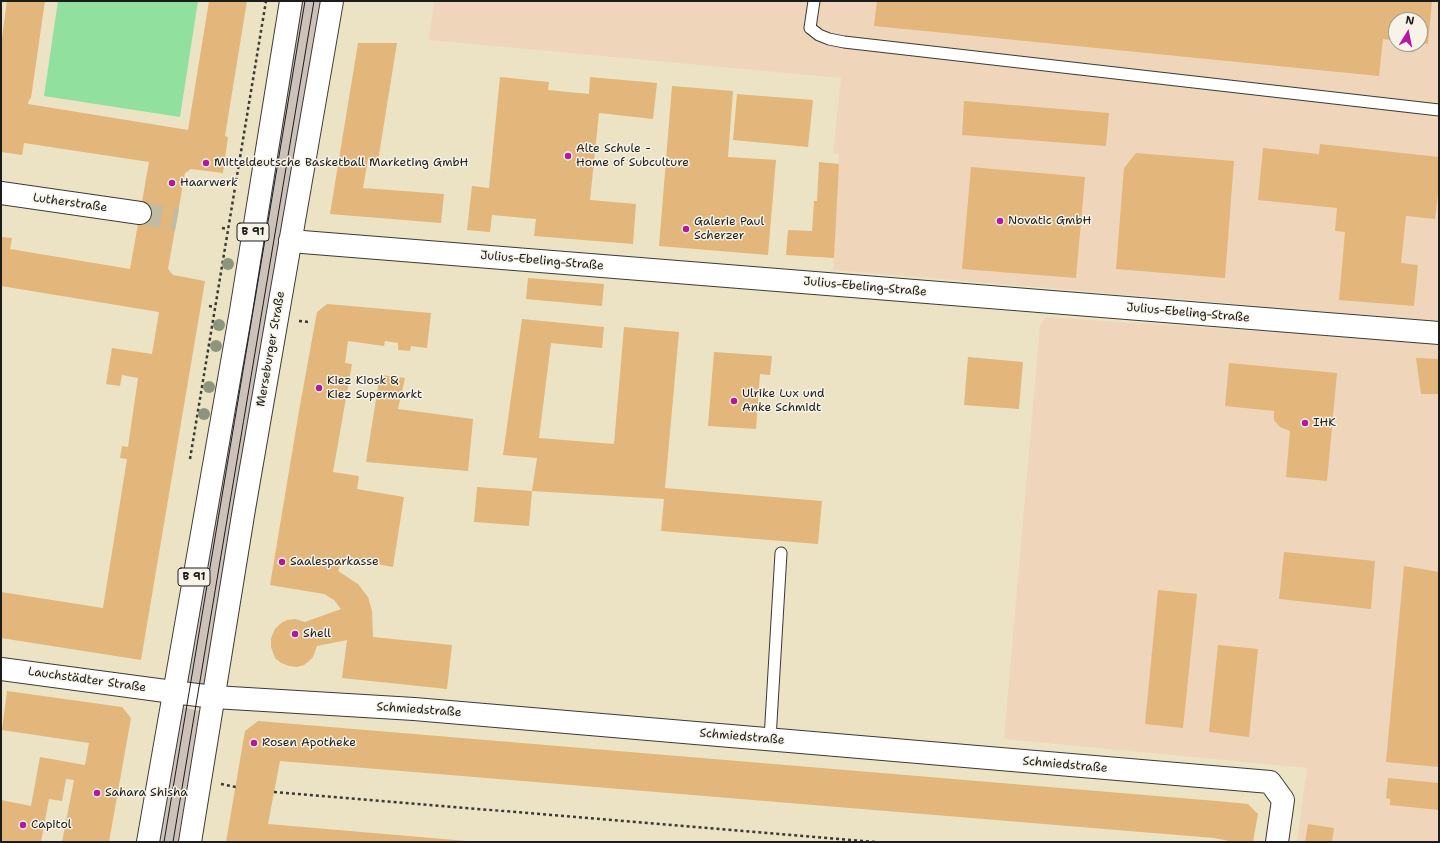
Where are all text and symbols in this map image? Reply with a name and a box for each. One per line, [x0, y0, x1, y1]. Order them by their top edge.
north arrow [1388, 12, 1428, 52]
text: N [1404, 13, 1416, 29]
place label: Alte Schule - Home of Subculture [576, 142, 689, 170]
marker: Alte Schule - Home of Subculture [563, 151, 573, 161]
place label: Mitteldeutsche Basketball Marketing GmbH [214, 156, 468, 170]
marker: Mitteldeutsche Basketball Marketing GmbH [201, 158, 211, 168]
place label: Haarwerk [180, 176, 238, 190]
marker: Haarwerk [167, 178, 177, 188]
street label: Lutherstraße [32, 191, 108, 215]
place label: Novatic GmbH [1008, 214, 1091, 228]
place label: Galerie Paul Scherzer [694, 215, 764, 243]
marker: Novatic GmbH [995, 216, 1005, 226]
road number: B 91 [237, 223, 269, 241]
marker: Galerie Paul Scherzer [681, 224, 691, 234]
street label: Julius-Ebeling-Straße [480, 248, 604, 274]
street label: Julius-Ebeling-Straße [803, 274, 927, 300]
street label: Merseburger Straße [254, 290, 288, 408]
street label: Julius-Ebeling-Straße [1126, 300, 1250, 326]
place label: Kiez Kiosk & Kiez Supermarkt [327, 374, 422, 402]
marker: Kiez Kiosk & Kiez Supermarkt [314, 383, 324, 393]
place label: Ulrike Lux und Anke Schmidt [742, 387, 825, 415]
marker: Ulrike Lux und Anke Schmidt [729, 396, 739, 406]
place label: IHK [1313, 416, 1336, 430]
marker: IHK [1300, 418, 1310, 428]
place label: Saalesparkasse [290, 555, 379, 569]
marker: Saalesparkasse [277, 557, 287, 567]
road number: B 91 [178, 568, 210, 586]
place label: Shell [303, 627, 331, 641]
marker: Shell [290, 629, 300, 639]
street label: Lauchstädter Straße [27, 665, 147, 695]
street label: Schmiedstraße [376, 700, 462, 720]
street label: Schmiedstraße [699, 726, 785, 748]
place label: Rosen Apotheke [262, 736, 356, 750]
marker: Rosen Apotheke [249, 738, 259, 748]
street label: Schmiedstraße [1022, 754, 1108, 776]
place label: Sahara Shisha [105, 786, 188, 800]
marker: Sahara Shisha [92, 788, 102, 798]
place label: Capitol [31, 818, 71, 832]
marker: Capitol [18, 820, 28, 830]

